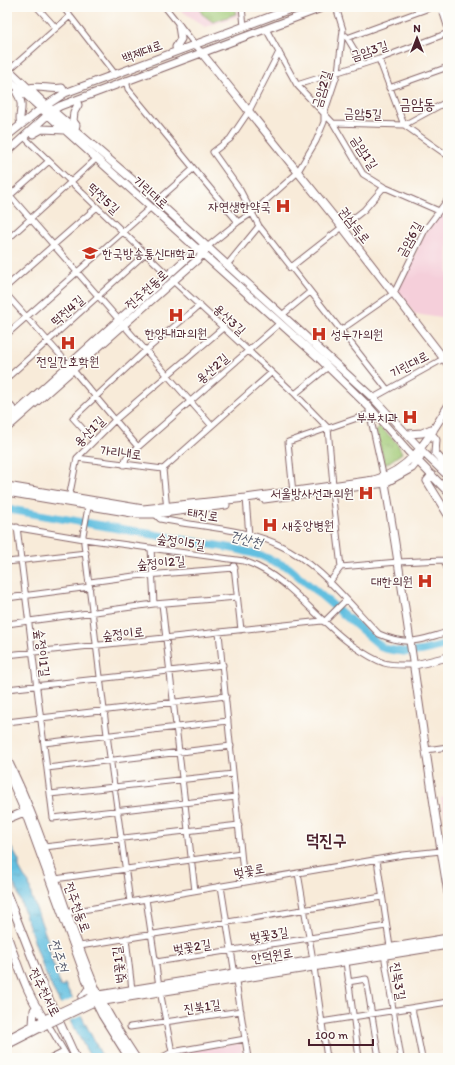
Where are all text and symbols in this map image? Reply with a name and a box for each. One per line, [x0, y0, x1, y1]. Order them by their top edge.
north arrow [397, 18, 437, 58]
text: N [413, 22, 421, 35]
street label: 백제대로 [120, 37, 164, 66]
street label: 금암3길 [349, 37, 390, 64]
street label: 금암2길 [309, 69, 334, 110]
district label: 금암동 [399, 95, 435, 113]
street label: 금암5길 [344, 105, 382, 122]
street label: 금암1길 [348, 132, 381, 172]
street label: 기린대로 [130, 173, 171, 212]
street label: 떡전5길 [85, 180, 123, 217]
hospital icon: 자연생한약국 [274, 197, 292, 215]
place label: 자연생한약국 [208, 199, 271, 214]
street label: 권삼득로 [336, 204, 373, 246]
street label: 금암6길 [394, 219, 425, 260]
school or university icon: 한국방송통신대학교 [81, 244, 99, 262]
place label: 한국방송통신대학교 [102, 246, 196, 261]
street label: 전주천동로 [122, 266, 171, 312]
street label: 떡전4길 [48, 292, 87, 329]
street label: 용산3길 [210, 301, 249, 338]
hospital icon: 한양내과의원 [167, 306, 185, 324]
hospital icon: 성누가의원 [310, 325, 328, 343]
place label: 한양내과의원 [145, 326, 207, 341]
place label: 성누가의원 [331, 327, 383, 342]
hospital icon: 전일간호학원 [59, 334, 77, 352]
street label: 기린대로 [387, 348, 431, 381]
street label: 용산2길 [193, 350, 232, 387]
place label: 전일간호학원 [37, 354, 99, 369]
hospital icon: 부부치과 [401, 408, 419, 426]
place label: 부부치과 [356, 410, 398, 425]
street label: 용산1길 [71, 413, 108, 450]
street label: 가리내로 [99, 443, 143, 462]
hospital icon: 서울방사선과의원 [357, 484, 375, 502]
place label: 서울방사선과의원 [270, 486, 354, 501]
street label: 태진로 [186, 505, 220, 524]
hospital icon: 새중앙병원 [261, 516, 279, 534]
place label: 새중앙병원 [282, 518, 334, 533]
water label: 건산천 [227, 527, 266, 552]
street label: 숲정이5길 [156, 531, 206, 552]
street label: 숲정이2길 [136, 553, 186, 572]
hospital icon: 대한의원 [416, 572, 434, 590]
place label: 대한의원 [371, 574, 413, 589]
street label: 숲정이로 [101, 624, 145, 643]
street label: 숲정이1길 [32, 628, 53, 678]
district label: 덕진구 [305, 830, 347, 850]
street label: 벚꽃로 [232, 860, 266, 881]
street label: 전주천동로 [62, 880, 94, 934]
street label: 벚꽃3길 [249, 924, 289, 945]
water label: 전주천 [45, 936, 72, 976]
street label: 벚꽃2길 [172, 936, 212, 957]
street label: 안덕원로 [250, 945, 294, 966]
street label: 벚꽃1길 [109, 946, 128, 984]
street label: 진북3길 [388, 961, 409, 1001]
street label: 전주천서로 [26, 966, 63, 1019]
street label: 진북1길 [182, 996, 222, 1017]
scale bar [309, 1021, 373, 1047]
text: 100 m [315, 1028, 348, 1042]

